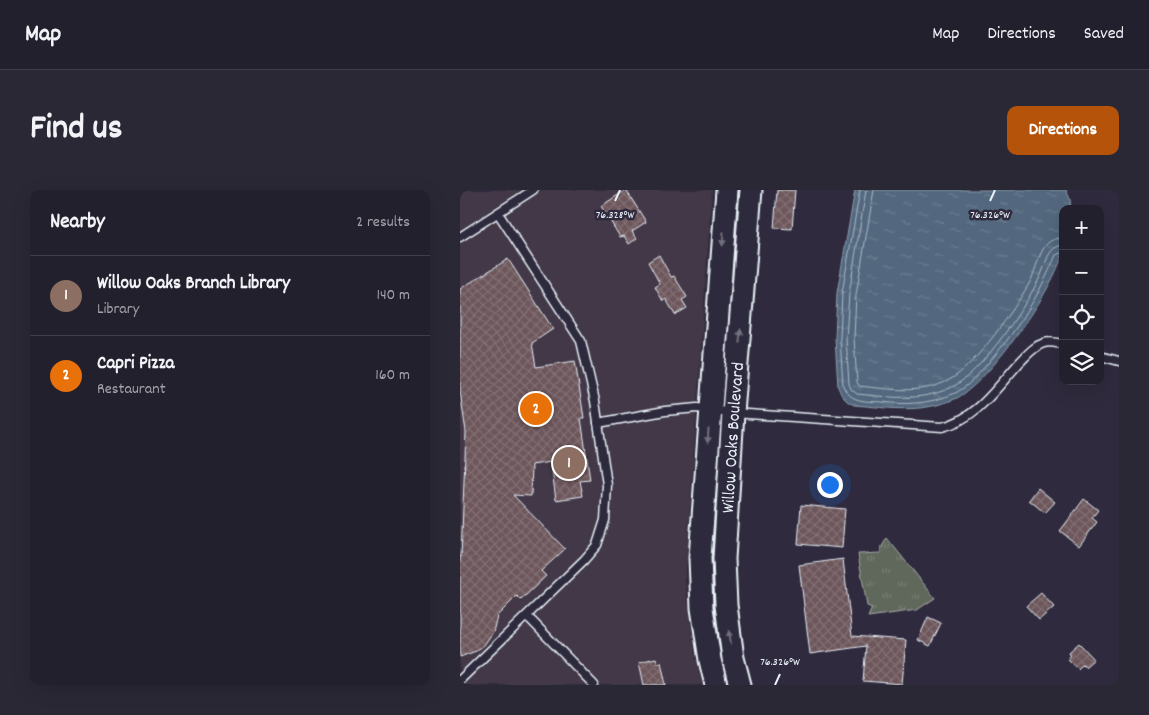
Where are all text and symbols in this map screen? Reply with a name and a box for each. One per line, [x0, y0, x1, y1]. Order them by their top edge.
text: Map [25, 18, 61, 52]
text: Map [932, 22, 959, 47]
text: Directions [987, 22, 1056, 47]
text: Saved [1084, 22, 1124, 47]
text: Find us [30, 105, 122, 155]
button: Directions [1007, 106, 1119, 155]
map controls [1059, 205, 1104, 385]
button: + [1059, 205, 1104, 250]
text: 76.328°W [596, 207, 634, 224]
text: 76.326°W [970, 207, 1010, 224]
text: Nearby [50, 208, 105, 238]
text: 2 results [356, 211, 410, 234]
one-way arrow [719, 231, 727, 247]
button: − [1059, 250, 1104, 295]
text: Willow Oaks Branch Library [97, 271, 290, 298]
text: 1 [64, 284, 68, 307]
text: 140 m [376, 284, 410, 307]
button: locate [1059, 295, 1104, 340]
text: Library [97, 298, 139, 321]
one-way arrow [736, 327, 744, 343]
button: layers [1059, 340, 1104, 385]
text: Capri Pizza [97, 351, 174, 378]
street label: Willow Oaks Boulevard [717, 361, 752, 514]
text: 2 [63, 364, 70, 387]
text: 160 m [375, 364, 410, 387]
text: Restaurant [97, 378, 166, 401]
pin: 2 [520, 390, 552, 428]
one-way arrow [704, 428, 712, 444]
pin: 1 [553, 444, 585, 482]
your location [817, 472, 843, 498]
one-way arrow [726, 629, 734, 645]
text: 76.326°W [760, 654, 800, 671]

